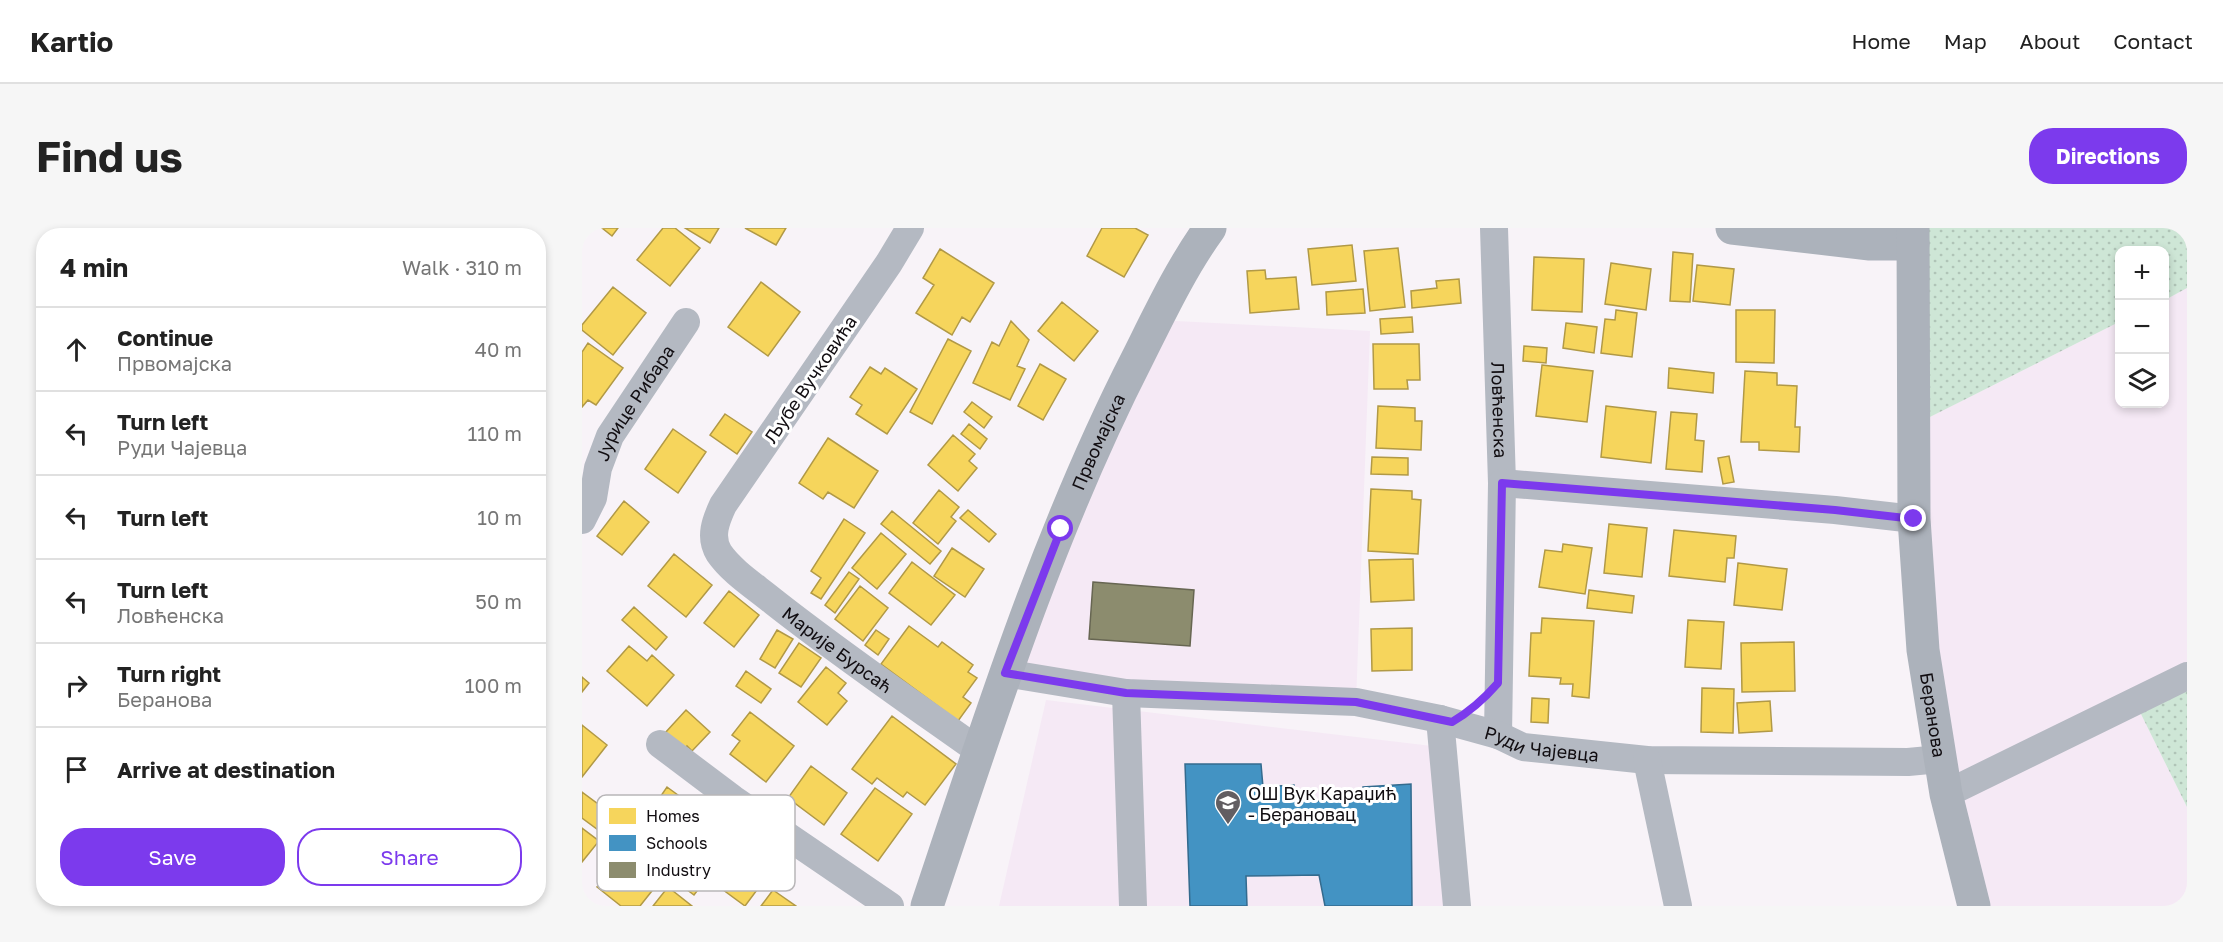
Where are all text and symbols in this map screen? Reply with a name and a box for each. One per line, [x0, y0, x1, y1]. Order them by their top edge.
text: Kartio [30, 25, 113, 58]
text: Home [1851, 28, 1911, 54]
text: Map [1944, 28, 1987, 54]
text: About [2020, 28, 2080, 54]
text: Contact [2113, 28, 2193, 54]
button: Directions [2029, 128, 2187, 184]
text: Find us [36, 131, 183, 181]
map controls [2115, 246, 2169, 408]
button: + [2115, 246, 2169, 300]
text: 4 min [60, 252, 128, 283]
text: Walk · 310 m [402, 255, 522, 279]
button: − [2115, 300, 2169, 354]
street label: Љубе Вучковића [759, 311, 861, 447]
text: Continue [117, 324, 213, 351]
icon: ahead [60, 333, 93, 366]
text: 40 m [475, 337, 522, 361]
street label: Јурице Рибара [591, 341, 679, 464]
text: Првомајска [117, 351, 232, 375]
button: layers [2115, 354, 2169, 408]
street label: Ловћенска [1487, 361, 1512, 458]
street label: Првомајска [1066, 390, 1129, 493]
text: Turn left [117, 408, 208, 435]
icon: left [60, 417, 93, 450]
text: 110 m [468, 421, 522, 445]
text: Руди Чајевца [117, 435, 247, 459]
icon: left [60, 501, 93, 534]
text: Turn left [117, 504, 208, 531]
text: 10 m [477, 505, 522, 529]
route end [1900, 505, 1926, 531]
route start [1047, 515, 1073, 541]
text: Turn left [117, 576, 208, 603]
icon: left [60, 585, 93, 618]
text: 50 m [475, 589, 522, 613]
street label: Марије Бурсаћ [778, 602, 897, 697]
text: Ловћенска [117, 603, 224, 627]
text: Turn right [117, 660, 221, 687]
icon: right [60, 669, 93, 702]
street label: Беранова [1916, 671, 1951, 759]
text: 100 m [465, 673, 522, 697]
text: Беранова [117, 687, 212, 711]
street label: Руди Чајевца [1482, 721, 1600, 766]
icon: arrive [60, 753, 93, 786]
text: Arrive at destination [117, 756, 335, 783]
place label: ОШ Вук Караџић - Берановац [1248, 782, 1397, 825]
school or university icon: ОШ Вук Караџић - Берановац [1213, 788, 1243, 826]
legend [597, 795, 795, 891]
text: Homes [646, 806, 700, 826]
button: Save [60, 828, 285, 886]
button: Share [297, 828, 522, 886]
text: Schools [646, 833, 708, 853]
text: Industry [646, 860, 711, 880]

